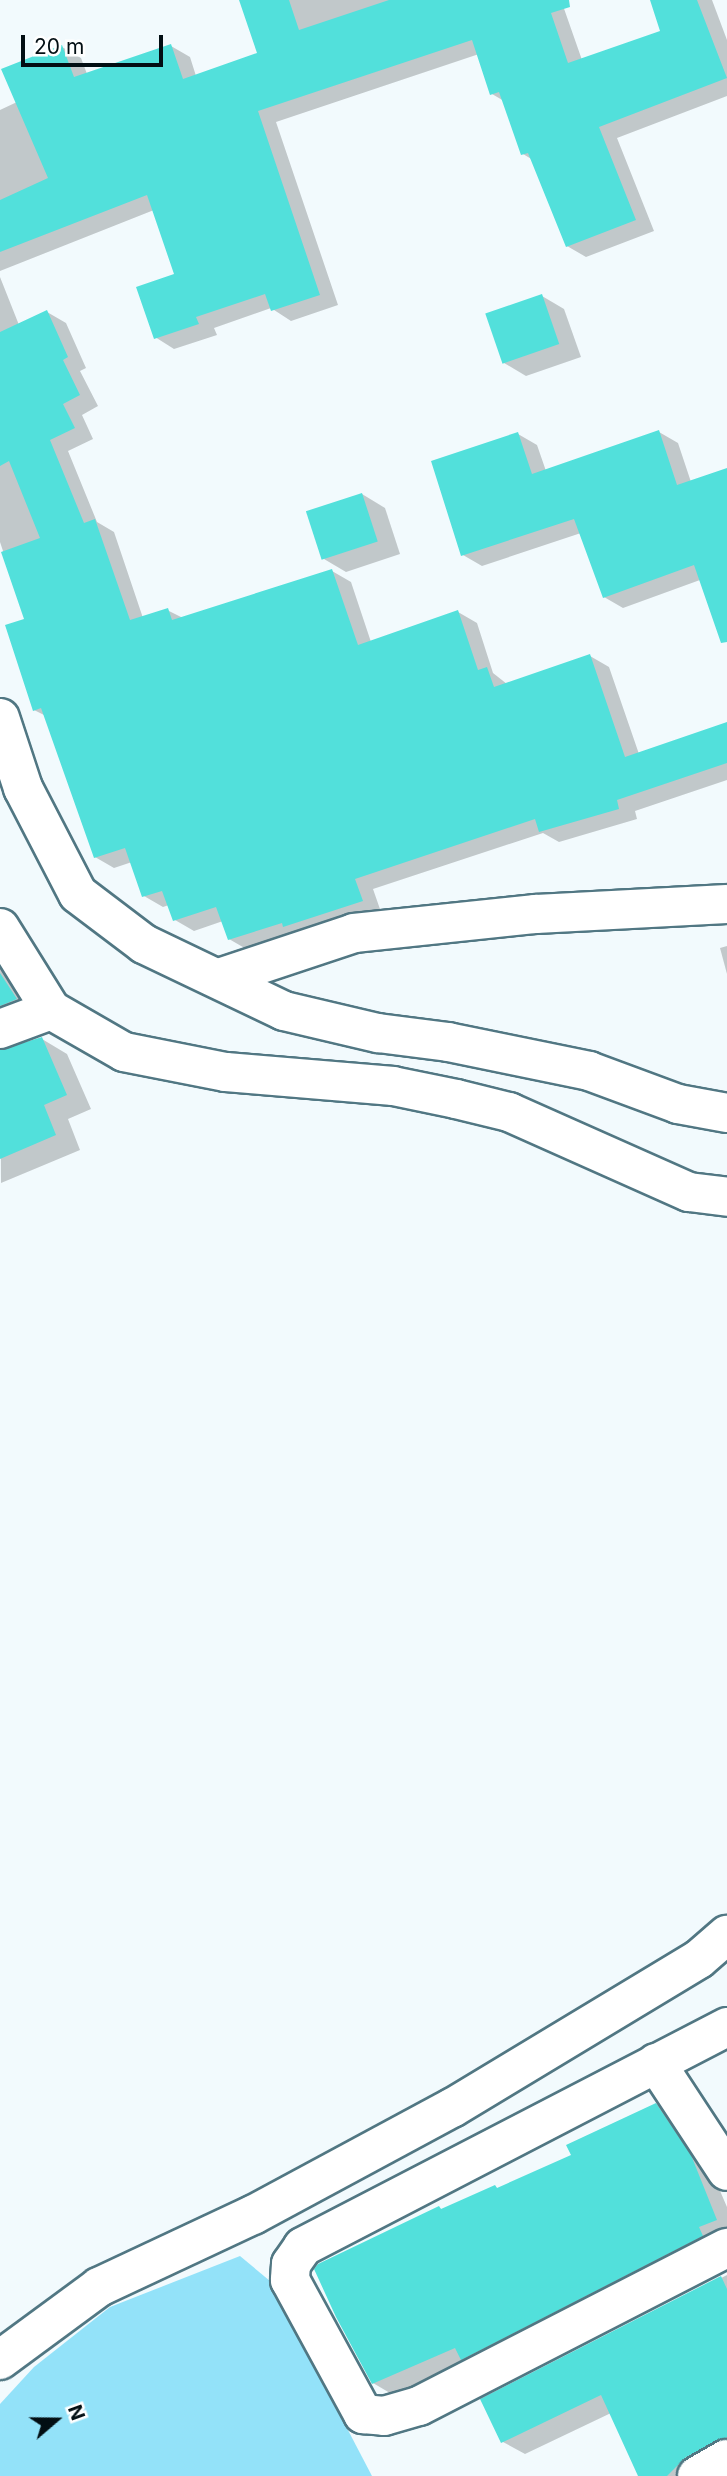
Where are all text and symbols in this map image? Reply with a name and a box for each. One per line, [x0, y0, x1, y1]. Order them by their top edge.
scale bar [24, 21, 166, 65]
text: 20 m [34, 34, 84, 59]
north arrow [21, 2385, 91, 2455]
text: N [63, 2402, 89, 2423]

